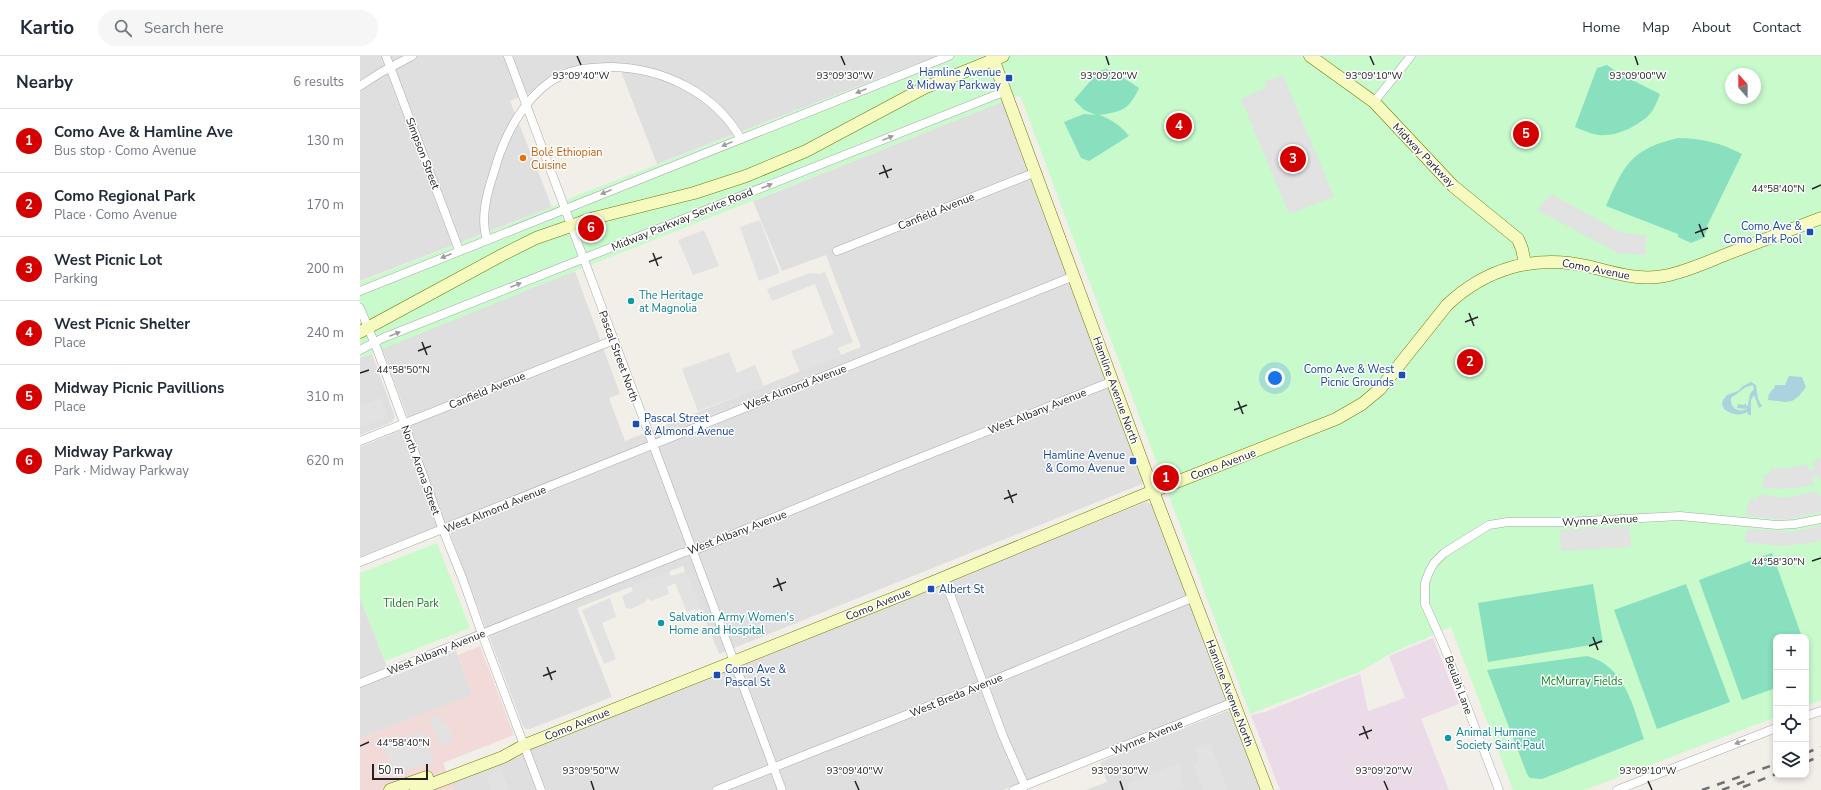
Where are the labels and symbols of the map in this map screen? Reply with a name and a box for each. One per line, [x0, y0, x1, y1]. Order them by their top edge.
place label: Hamline Avenue & Midway Parkway [906, 65, 1001, 93]
north arrow [1725, 68, 1761, 104]
text: 93°09'40"W [553, 69, 609, 83]
text: 93°09'30"W [817, 69, 873, 83]
text: 93°09'20"W [1081, 69, 1137, 83]
text: 93°09'10"W [1346, 69, 1402, 83]
text: 93°09'00"W [1610, 69, 1666, 83]
marker: Hamline Avenue & Midway Parkway [1004, 73, 1014, 83]
one-way arrow [854, 89, 866, 95]
pin: 4 [1166, 111, 1192, 141]
street label: Simpson Street [402, 115, 443, 191]
pin: 5 [1513, 119, 1539, 149]
street label: Midway Parkway [1389, 120, 1458, 191]
one-way arrow [882, 134, 894, 140]
one-way arrow [720, 142, 732, 148]
pin: 3 [1280, 144, 1306, 174]
place label: Bolé Ethiopian Cuisine [531, 145, 603, 173]
marker: Bolé Ethiopian Cuisine [518, 153, 528, 163]
one-way arrow [761, 182, 773, 188]
text: 44°58'40"N [1751, 182, 1805, 196]
street label: Midway Parkway Service Road [609, 184, 755, 255]
street label: Canfield Avenue [896, 189, 977, 234]
one-way arrow [600, 190, 612, 196]
pin: 6 [578, 213, 604, 243]
place label: Como Ave & Como Park Pool [1724, 219, 1803, 247]
marker: Como Ave & Como Park Pool [1805, 227, 1815, 237]
one-way arrow [440, 253, 452, 259]
street label: Como Avenue [1561, 256, 1631, 283]
one-way arrow [510, 282, 522, 288]
place label: The Heritage at Magnolia [639, 288, 703, 316]
marker: The Heritage at Magnolia [626, 296, 636, 306]
street label: Pascal Street North [595, 308, 642, 404]
one-way arrow [390, 330, 402, 336]
street label: Hamline Avenue North [1089, 334, 1142, 446]
pin: 2 [1457, 347, 1483, 377]
street label: West Almond Avenue [742, 361, 849, 414]
place label: Como Ave & West Picnic Grounds [1304, 362, 1394, 390]
text: 44°58'50"N [376, 363, 430, 377]
street label: Canfield Avenue [447, 368, 528, 413]
your location [1265, 368, 1285, 388]
marker: Como Ave & West Picnic Grounds [1397, 370, 1407, 380]
street label: West Albany Avenue [986, 385, 1089, 438]
place label: Pascal Street & Almond Avenue [644, 411, 734, 439]
marker: Pascal Street & Almond Avenue [631, 419, 641, 429]
street label: North Arona Street [397, 423, 444, 517]
street label: Como Avenue [1188, 445, 1258, 484]
place label: Hamline Avenue & Como Avenue [1043, 448, 1125, 476]
marker: Hamline Avenue & Como Avenue [1128, 456, 1138, 466]
pin: 1 [1153, 463, 1179, 493]
street label: West Almond Avenue [442, 482, 549, 537]
street label: West Albany Avenue [686, 507, 789, 558]
street label: Wynne Avenue [1562, 511, 1639, 530]
text: 44°58'30"N [1751, 555, 1805, 569]
place label: Albert St [939, 582, 984, 597]
marker: Albert St [926, 584, 936, 594]
street label: Como Avenue [843, 585, 913, 624]
park label: Tilden Park [383, 596, 439, 611]
place label: Salvation Army Women's Home and Hospital [669, 610, 794, 638]
marker: Salvation Army Women's Home and Hospital [656, 618, 666, 628]
street label: West Albany Avenue [385, 626, 488, 679]
street label: Hamline Avenue North [1202, 638, 1257, 749]
street label: Beulah Lane [1441, 654, 1476, 717]
place label: Como Ave & Pascal St [725, 662, 786, 690]
marker: Como Ave & Pascal St [712, 670, 722, 680]
street label: West Breda Avenue [908, 670, 1005, 721]
park label: McMurray Fields [1541, 674, 1623, 689]
street label: Como Avenue [542, 705, 612, 744]
street label: Wynne Avenue [1109, 716, 1185, 759]
place label: Animal Humane Society Saint Paul [1456, 725, 1546, 753]
marker: Animal Humane Society Saint Paul [1443, 733, 1453, 743]
text: 44°58'40"N [376, 736, 430, 750]
one-way arrow [1733, 740, 1745, 746]
scale bar [372, 762, 428, 781]
text: 93°09'50"W [563, 764, 619, 778]
text: 93°09'40"W [827, 764, 883, 778]
text: 93°09'30"W [1092, 764, 1148, 778]
text: 93°09'20"W [1356, 764, 1412, 778]
text: 93°09'10"W [1620, 764, 1676, 778]

